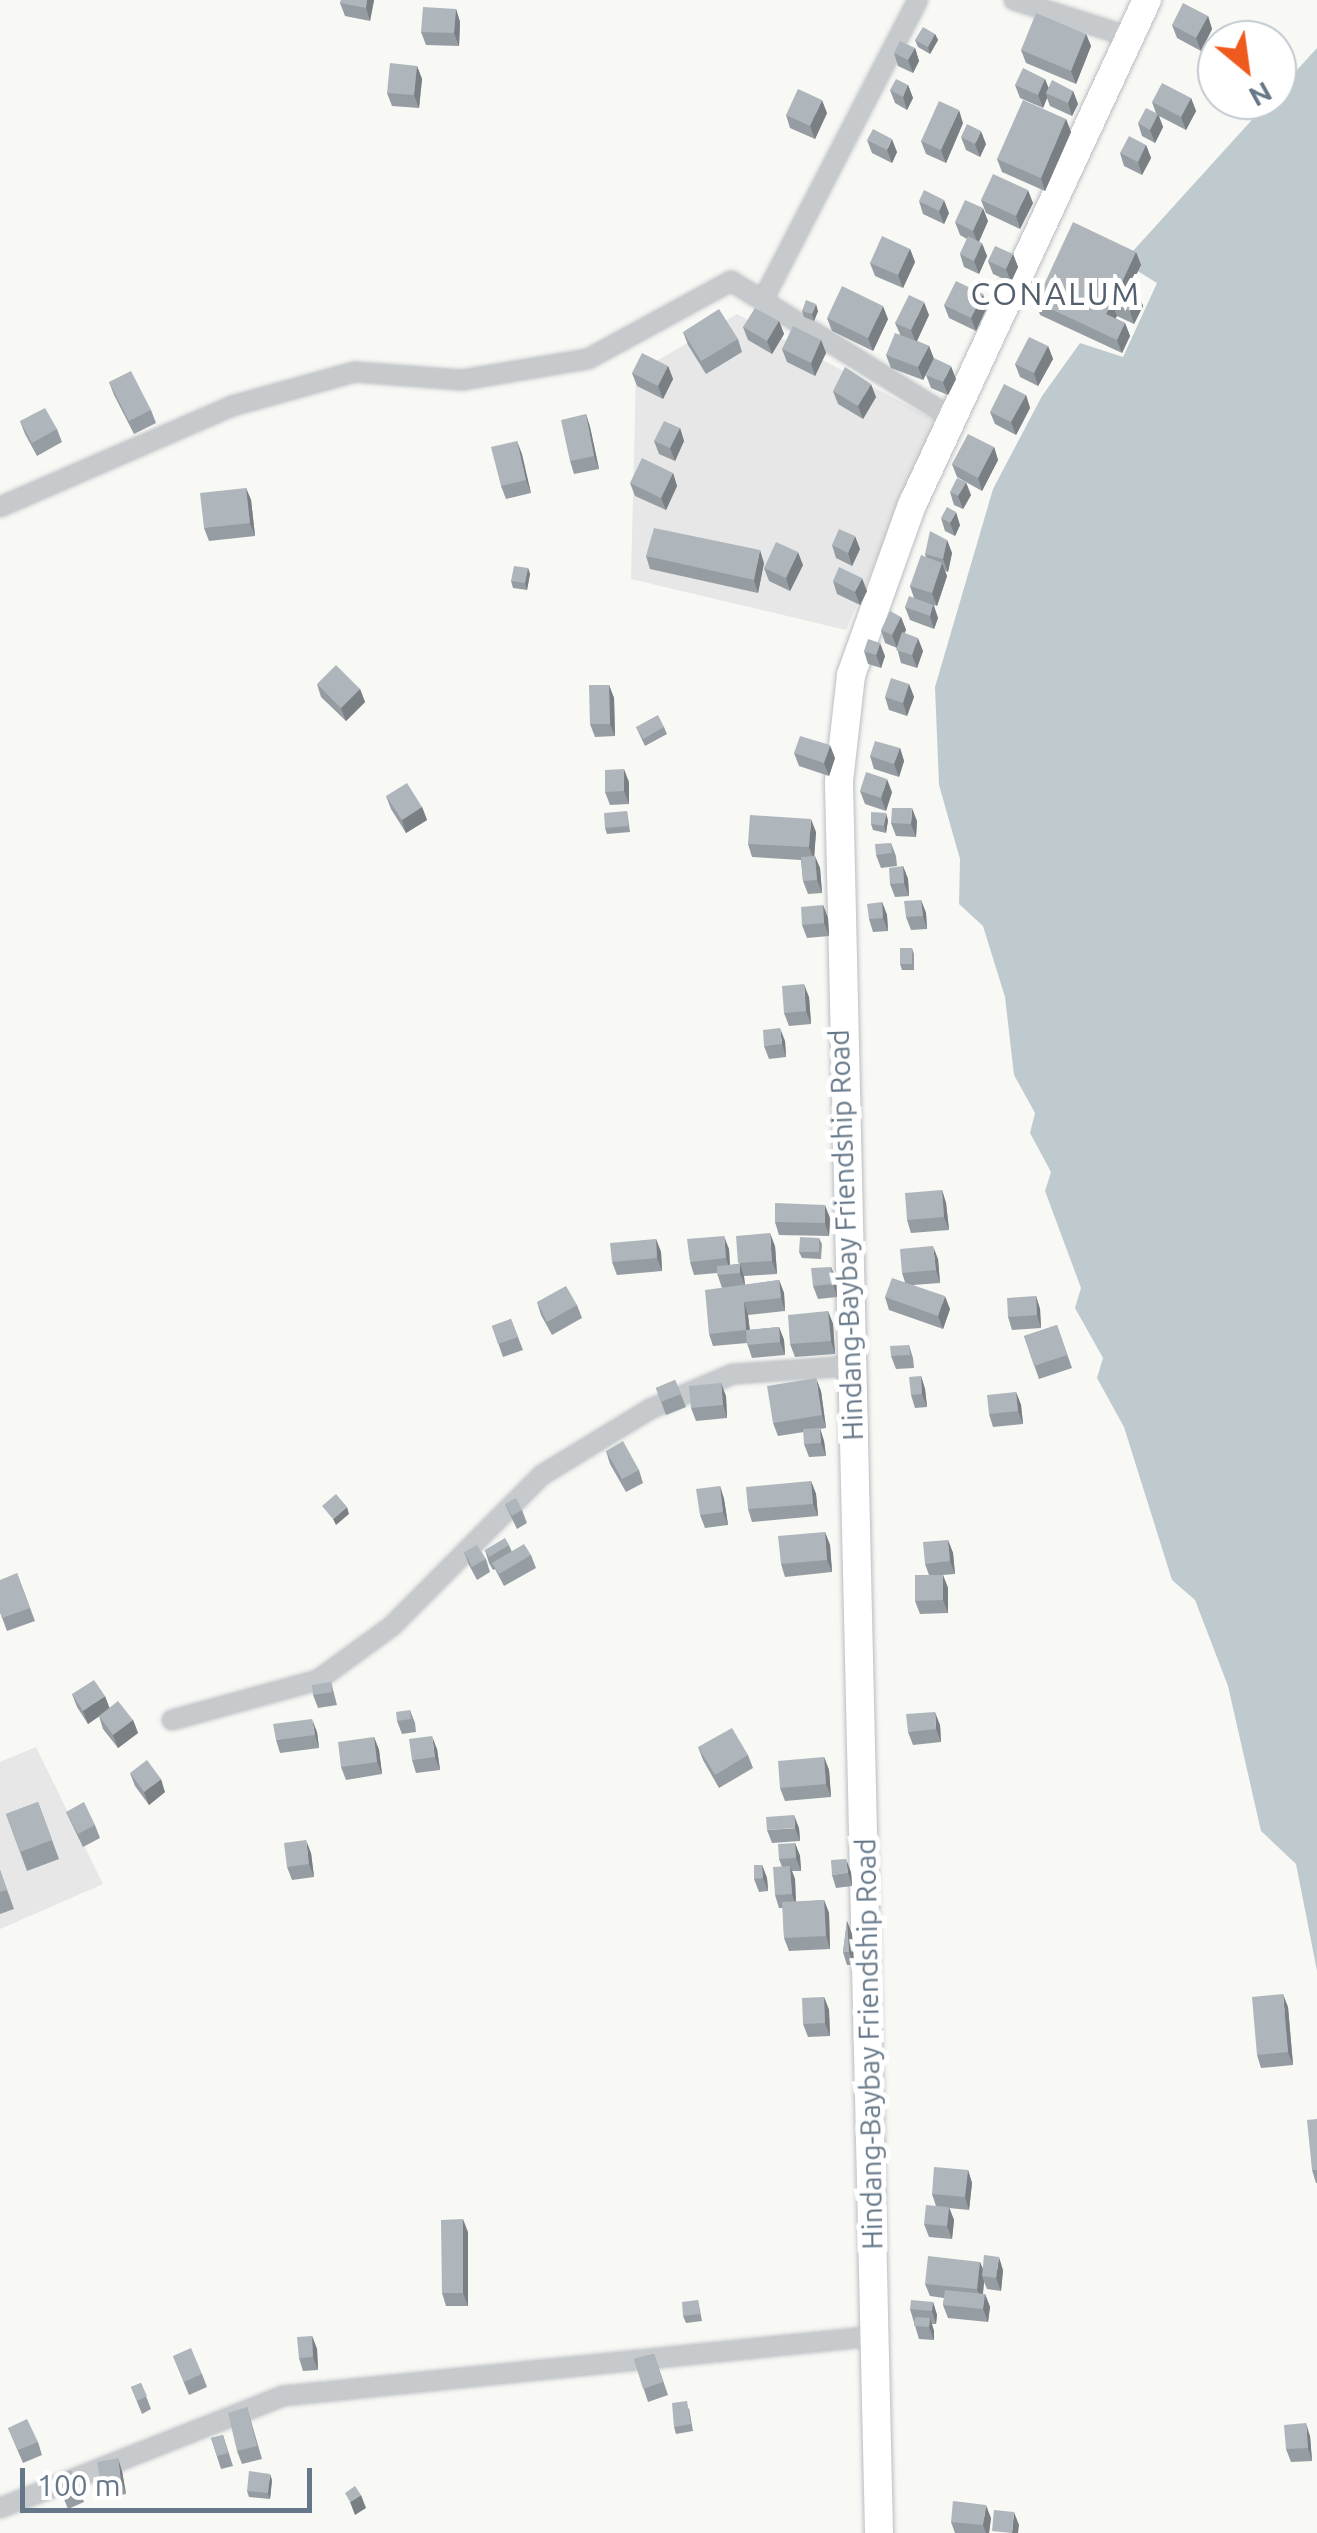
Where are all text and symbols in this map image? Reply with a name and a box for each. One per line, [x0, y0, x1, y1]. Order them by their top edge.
north arrow [1197, 20, 1297, 120]
text: N [1244, 76, 1277, 114]
district label: CONALUM [971, 274, 1141, 312]
street label: Hindang-Baybay Friendship Road [822, 1029, 870, 1441]
street label: Hindang-Baybay Friendship Road [849, 1838, 889, 2250]
scale bar [25, 2448, 318, 2510]
text: 100 m [37, 2468, 121, 2502]

